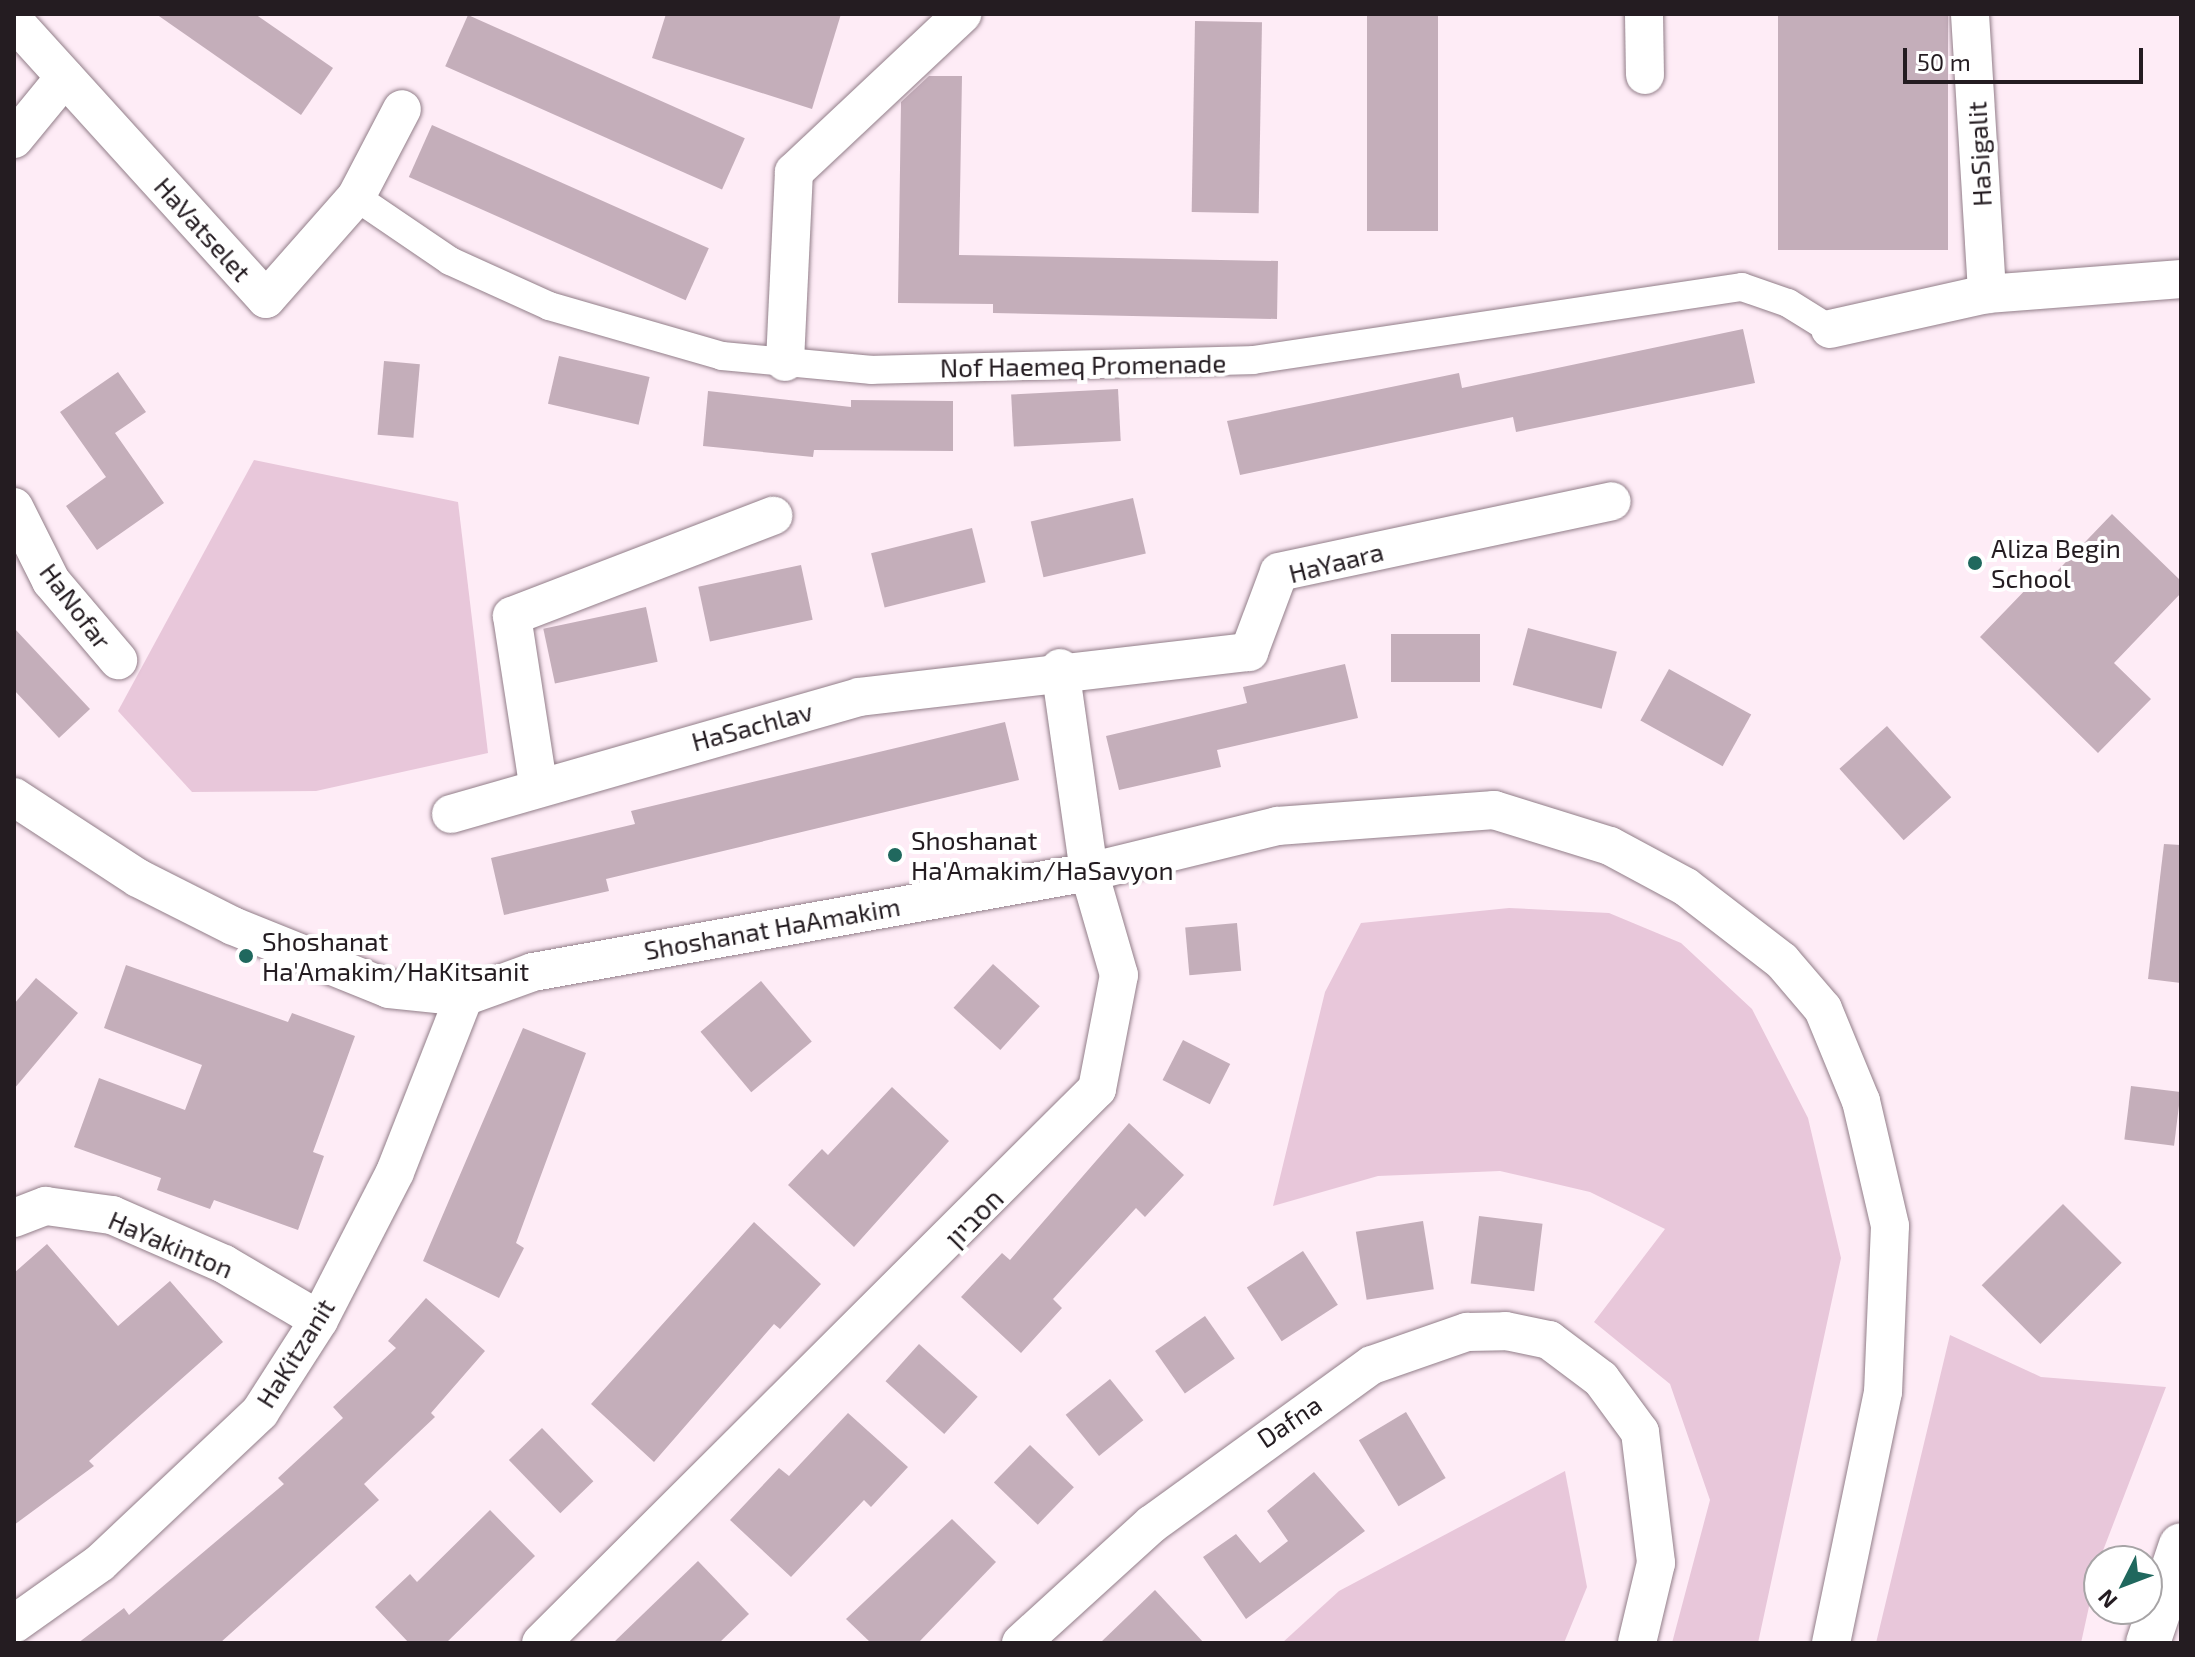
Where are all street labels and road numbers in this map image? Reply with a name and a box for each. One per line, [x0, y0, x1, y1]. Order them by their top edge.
street label: HaSigalit [1961, 101, 1997, 207]
street label: HaVatselet [148, 171, 258, 287]
street label: Nof Haemeq Promenade [939, 347, 1227, 383]
street label: HaYaara [1285, 535, 1387, 589]
street label: HaNofar [34, 557, 118, 655]
street label: HaSachlav [688, 695, 816, 757]
street label: Shoshanat HaAmakim [642, 890, 902, 966]
street label: חסביון [939, 1183, 1009, 1253]
street label: HaYakinton [104, 1204, 238, 1284]
street label: HaKitzanit [249, 1293, 341, 1413]
street label: Dafna [1251, 1388, 1327, 1454]

